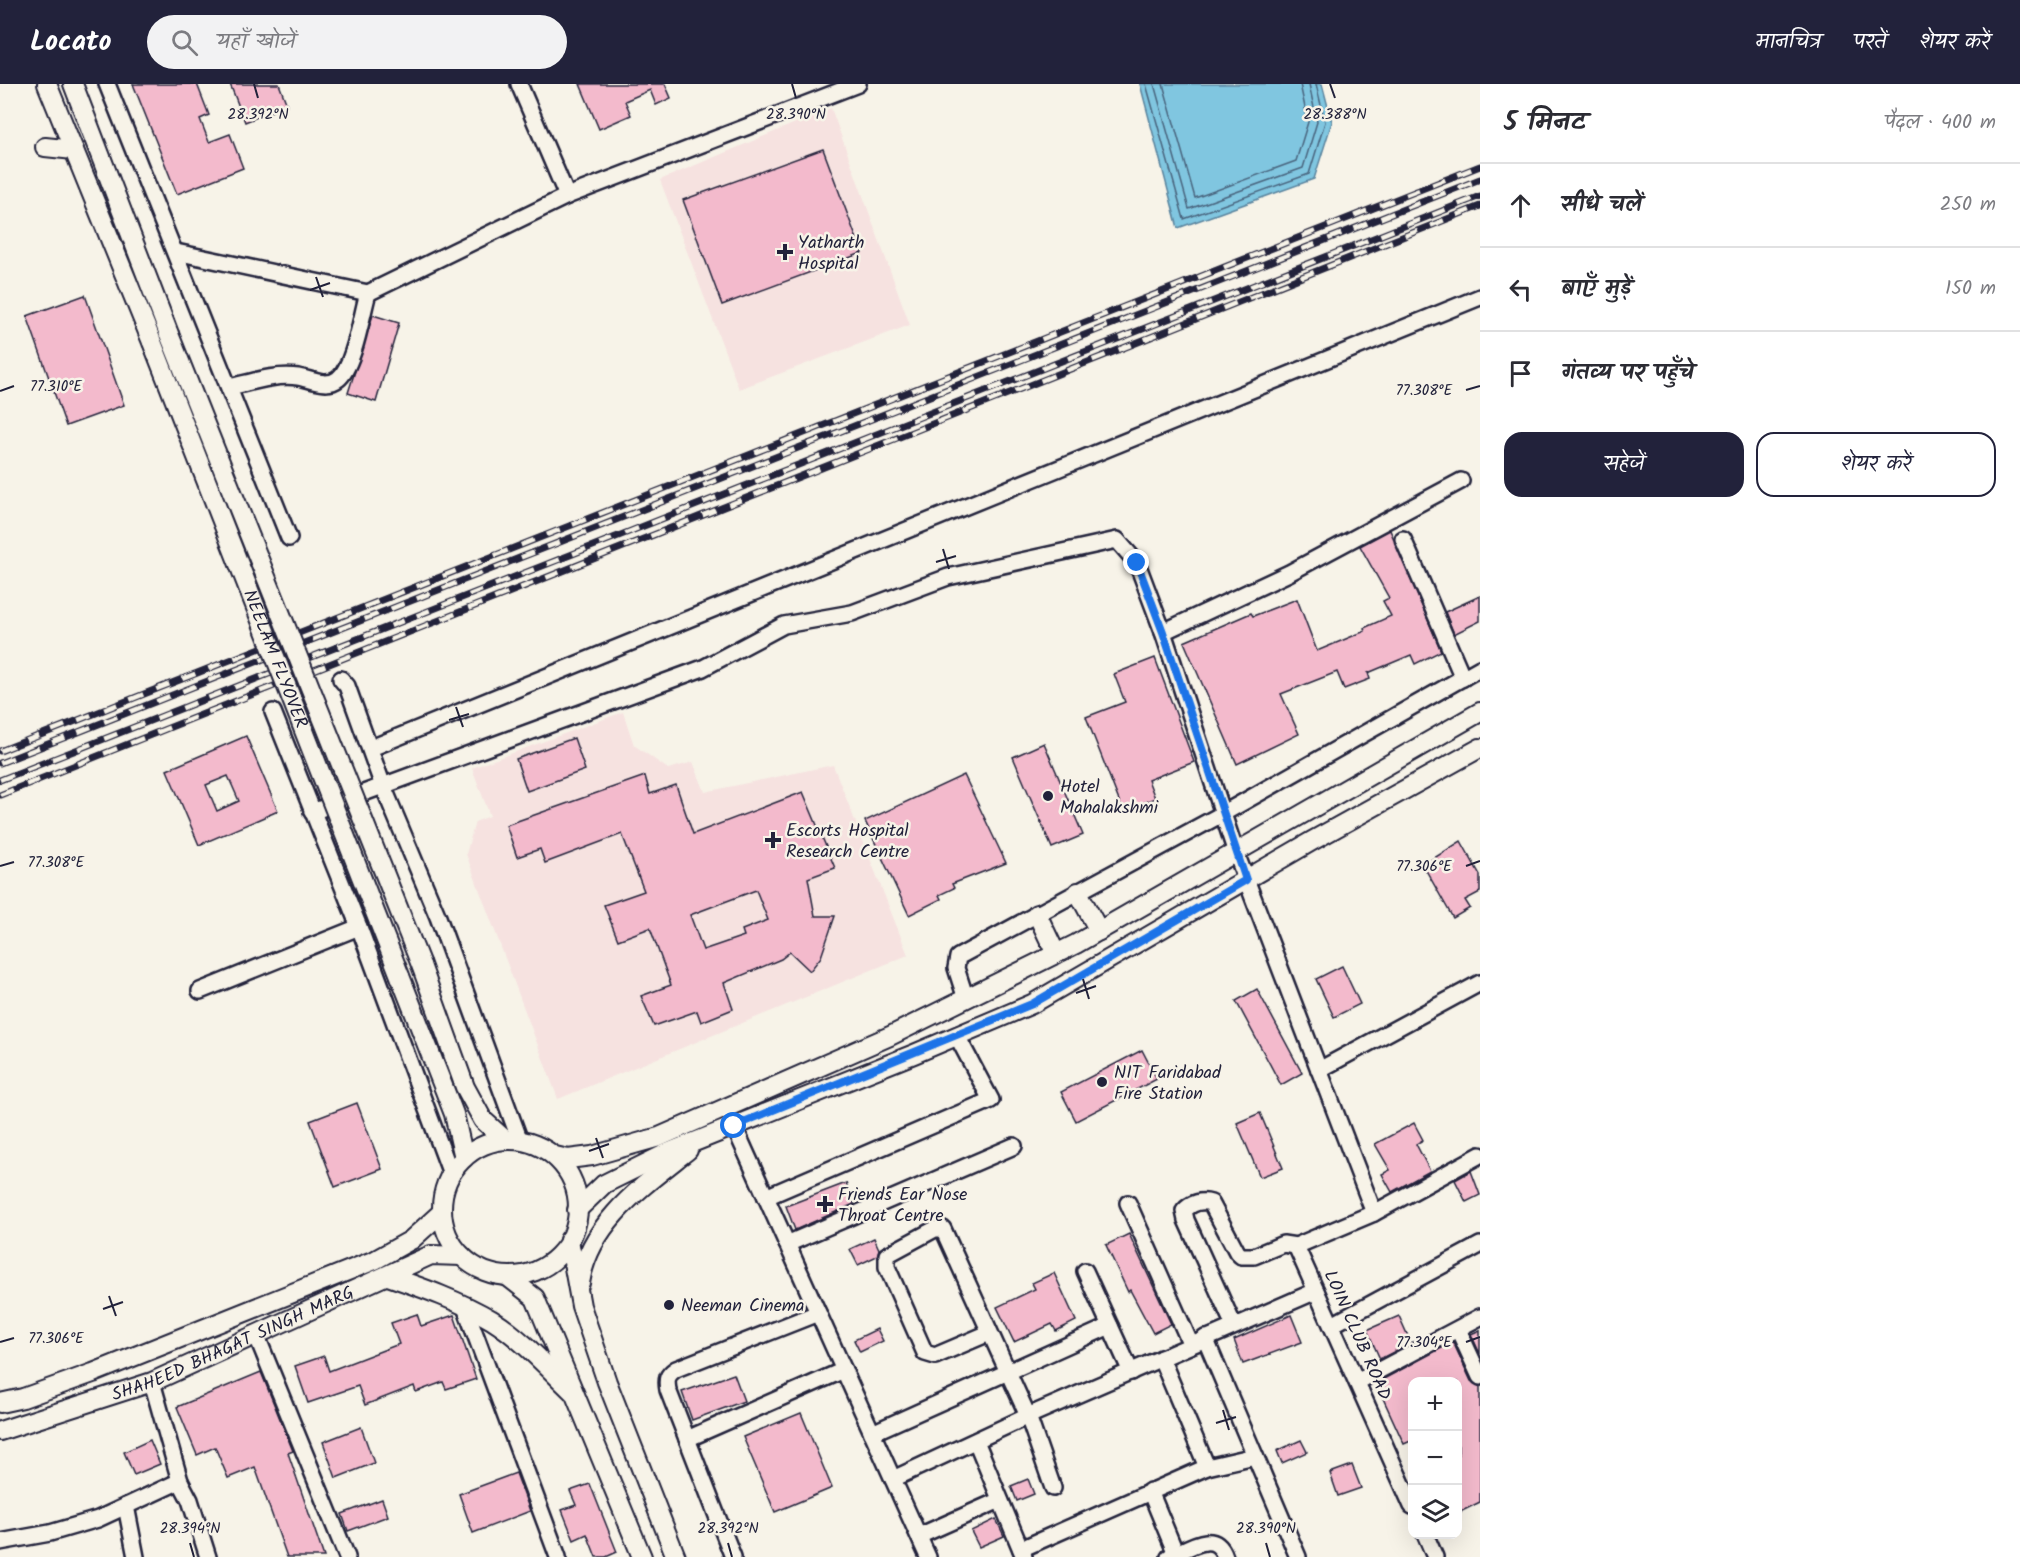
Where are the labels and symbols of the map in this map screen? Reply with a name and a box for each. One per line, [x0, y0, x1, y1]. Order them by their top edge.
text: 28.392°N [227, 103, 289, 127]
text: 28.390°N [766, 103, 826, 127]
text: 28.388°N [1303, 103, 1367, 127]
place label: Yatharth Hospital [798, 229, 864, 279]
marker: Yatharth Hospital [776, 243, 794, 261]
text: 77.310°E [30, 375, 83, 399]
text: 77.308°E [1396, 379, 1453, 403]
route end [1123, 549, 1149, 575]
street label: NEELAM FLYOVER [234, 586, 315, 733]
place label: Hotel Mahalakshmi [1060, 773, 1159, 823]
marker: Hotel Mahalakshmi [1041, 789, 1055, 803]
place label: Escorts Hospital Research Centre [786, 817, 909, 867]
marker: Escorts Hospital Research Centre [764, 831, 782, 849]
text: 77.308°E [28, 851, 85, 875]
text: 77.306°E [1396, 855, 1453, 879]
place label: NIT Faridabad Fire Station [1114, 1059, 1222, 1109]
marker: NIT Faridabad Fire Station [1095, 1075, 1109, 1089]
route start [720, 1112, 746, 1138]
place label: Friends Ear Nose Throat Centre [838, 1181, 967, 1231]
marker: Friends Ear Nose Throat Centre [816, 1195, 834, 1213]
street label: LOIN CLUB ROAD [1315, 1266, 1399, 1406]
street label: SHAHEED BHAGAT SINGH MARG [108, 1279, 359, 1410]
place label: Neeman Cinema [681, 1292, 805, 1321]
marker: Neeman Cinema [662, 1298, 676, 1312]
text: 77.306°E [28, 1327, 85, 1351]
text: 77.304°E [1396, 1331, 1453, 1355]
text: 28.394°N [160, 1517, 220, 1541]
text: 28.392°N [697, 1517, 759, 1541]
text: 28.390°N [1236, 1517, 1296, 1541]

